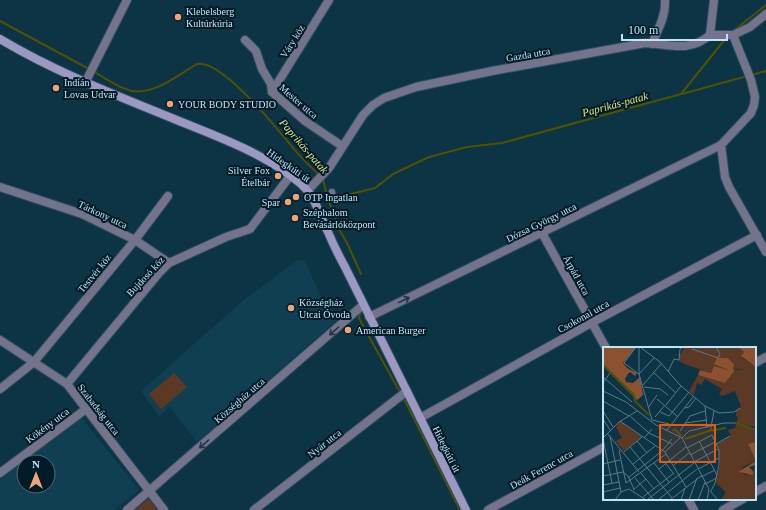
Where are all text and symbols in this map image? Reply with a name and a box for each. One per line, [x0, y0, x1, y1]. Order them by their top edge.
place label: Klebelsberg Kultúrkúria [186, 6, 234, 29]
marker: Klebelsberg Kultúrkúria [173, 12, 183, 22]
scale bar [622, 16, 727, 42]
street label: Váry köz [278, 22, 307, 60]
text: 100 m [628, 23, 659, 37]
street label: Gazda utca [505, 45, 552, 64]
place label: Indián Lovas Udvar [64, 77, 117, 100]
street label: Mester utca [277, 82, 320, 121]
marker: Indián Lovas Udvar [51, 83, 61, 93]
water label: Paprikás-patak [580, 89, 650, 119]
marker: YOUR BODY STUDIO [165, 99, 175, 109]
place label: YOUR BODY STUDIO [178, 99, 276, 110]
water label: Paprikás-patak [277, 116, 332, 176]
street label: Hidegkúti út [265, 146, 313, 184]
place label: Silver Fox Ételbár [228, 165, 271, 188]
marker: Silver Fox Ételbár [273, 171, 283, 181]
marker: OTP Ingatlan [291, 192, 301, 202]
place label: OTP Ingatlan [304, 192, 358, 203]
place label: Spar [262, 197, 281, 208]
marker: Spar [283, 197, 293, 207]
street label: Tárkony utca [76, 198, 130, 231]
street label: Dózsa György utca [504, 200, 579, 244]
place label: Széphalom Bevásárlóközpont [303, 207, 375, 230]
marker: Széphalom Bevásárlóközpont [290, 213, 300, 223]
street label: Testvér köz [76, 251, 114, 295]
street label: Árpád utca [561, 253, 592, 298]
street label: Bujdosó köz [124, 254, 167, 298]
one-way arrow [398, 296, 410, 303]
place label: Községház Utcai Óvoda [299, 297, 350, 320]
street label: Csokonai utca [556, 298, 611, 335]
marker: Községház Utcai Óvoda [286, 303, 296, 313]
marker: American Burger [343, 325, 353, 335]
place label: American Burger [356, 325, 426, 336]
one-way arrow [329, 326, 339, 335]
inset map [603, 347, 756, 500]
street label: Községház utca [212, 375, 267, 425]
street label: Szabadság utca [75, 382, 122, 437]
street label: Kökény utca [24, 405, 71, 445]
street label: Hidegkúti út [431, 424, 463, 474]
street label: Nyár utca [305, 427, 344, 460]
one-way arrow [199, 439, 209, 448]
street label: Deák Ferenc utca [508, 447, 575, 491]
north arrow [16, 454, 56, 494]
text: N [32, 458, 40, 470]

